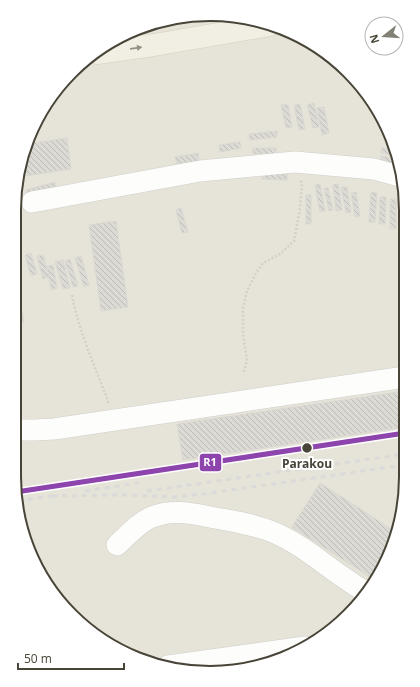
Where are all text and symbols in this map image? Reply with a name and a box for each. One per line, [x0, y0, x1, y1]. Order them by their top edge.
north arrow [364, 16, 404, 56]
text: N [365, 33, 382, 46]
one-way arrow [130, 45, 142, 51]
marker: Parakou [300, 441, 314, 455]
line badge: R1 [199, 453, 222, 472]
text: R1 [203, 454, 217, 469]
place label: Parakou [282, 455, 332, 472]
scale bar [18, 645, 124, 671]
text: 50 m [24, 650, 52, 667]

